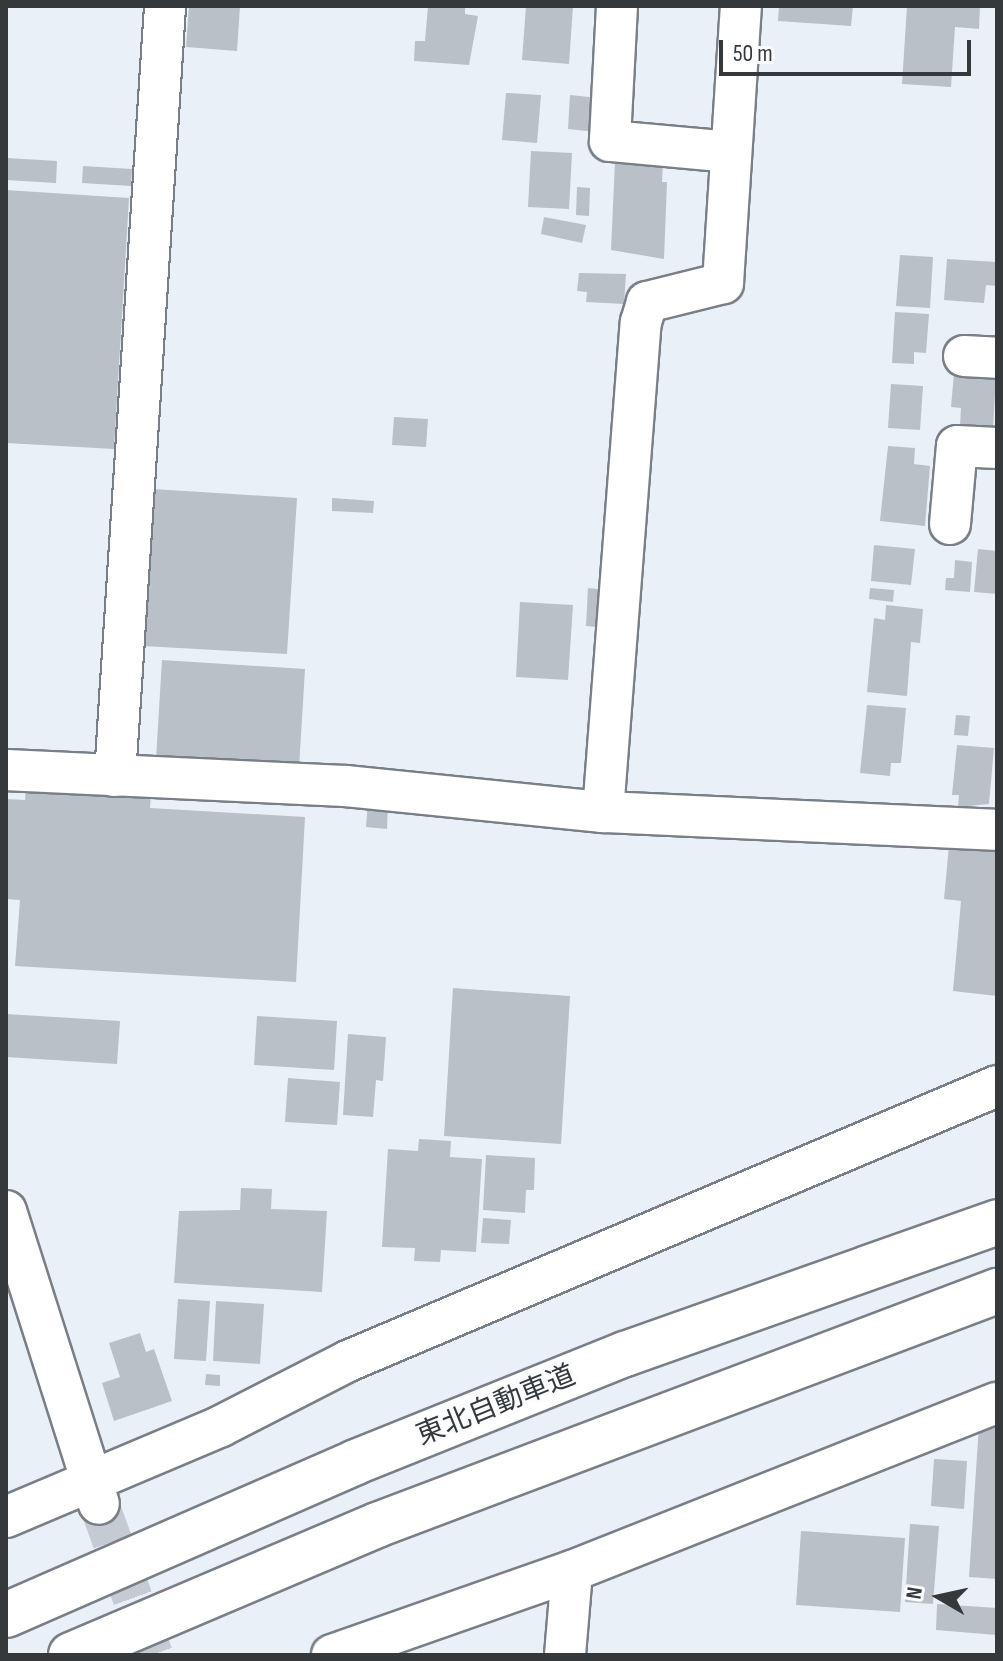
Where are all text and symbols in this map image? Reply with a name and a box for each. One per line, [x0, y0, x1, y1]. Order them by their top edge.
scale bar [723, 24, 975, 74]
text: 50 m [733, 39, 773, 68]
street label: 東北自動車道 [412, 1359, 580, 1453]
north arrow [899, 1557, 979, 1637]
text: N [901, 1585, 929, 1601]

